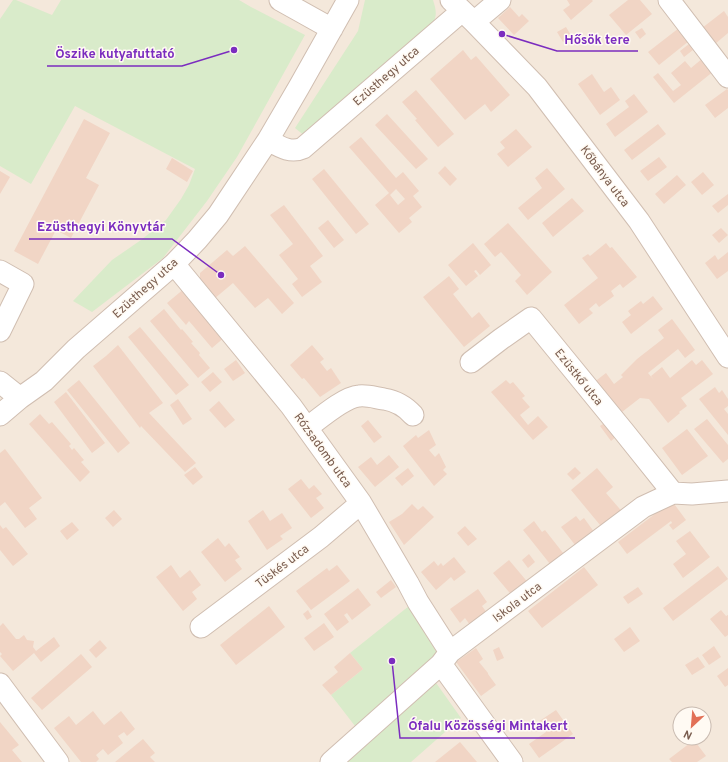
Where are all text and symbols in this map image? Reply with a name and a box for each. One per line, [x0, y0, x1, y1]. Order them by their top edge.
callout: Hősök tere [557, 26, 638, 51]
text: Hősök tere [564, 33, 630, 49]
callout: Öszike kutyafuttató [47, 41, 182, 66]
street label: Ezüsthegy utca [350, 44, 423, 110]
text: Öszike kutyafuttató [55, 46, 175, 63]
street label: Kőbánya utca [576, 143, 632, 210]
callout: Ezüsthegyi Könyvtár [29, 214, 172, 239]
text: Ezüsthegyi Könyvtár [37, 220, 165, 236]
street label: Ezüsthegy utca [110, 255, 182, 322]
street label: Ezüstkő utca [550, 346, 606, 409]
street label: Rózsadomb utca [290, 410, 355, 491]
street label: Tüskés utca [253, 541, 313, 592]
street label: Iskola utca [490, 579, 545, 626]
north arrow [672, 706, 712, 746]
callout: Ófalu Közösségi Mintakert [400, 713, 575, 738]
text: Ófalu Közösségi Mintakert [408, 717, 568, 735]
text: N [681, 726, 695, 742]

